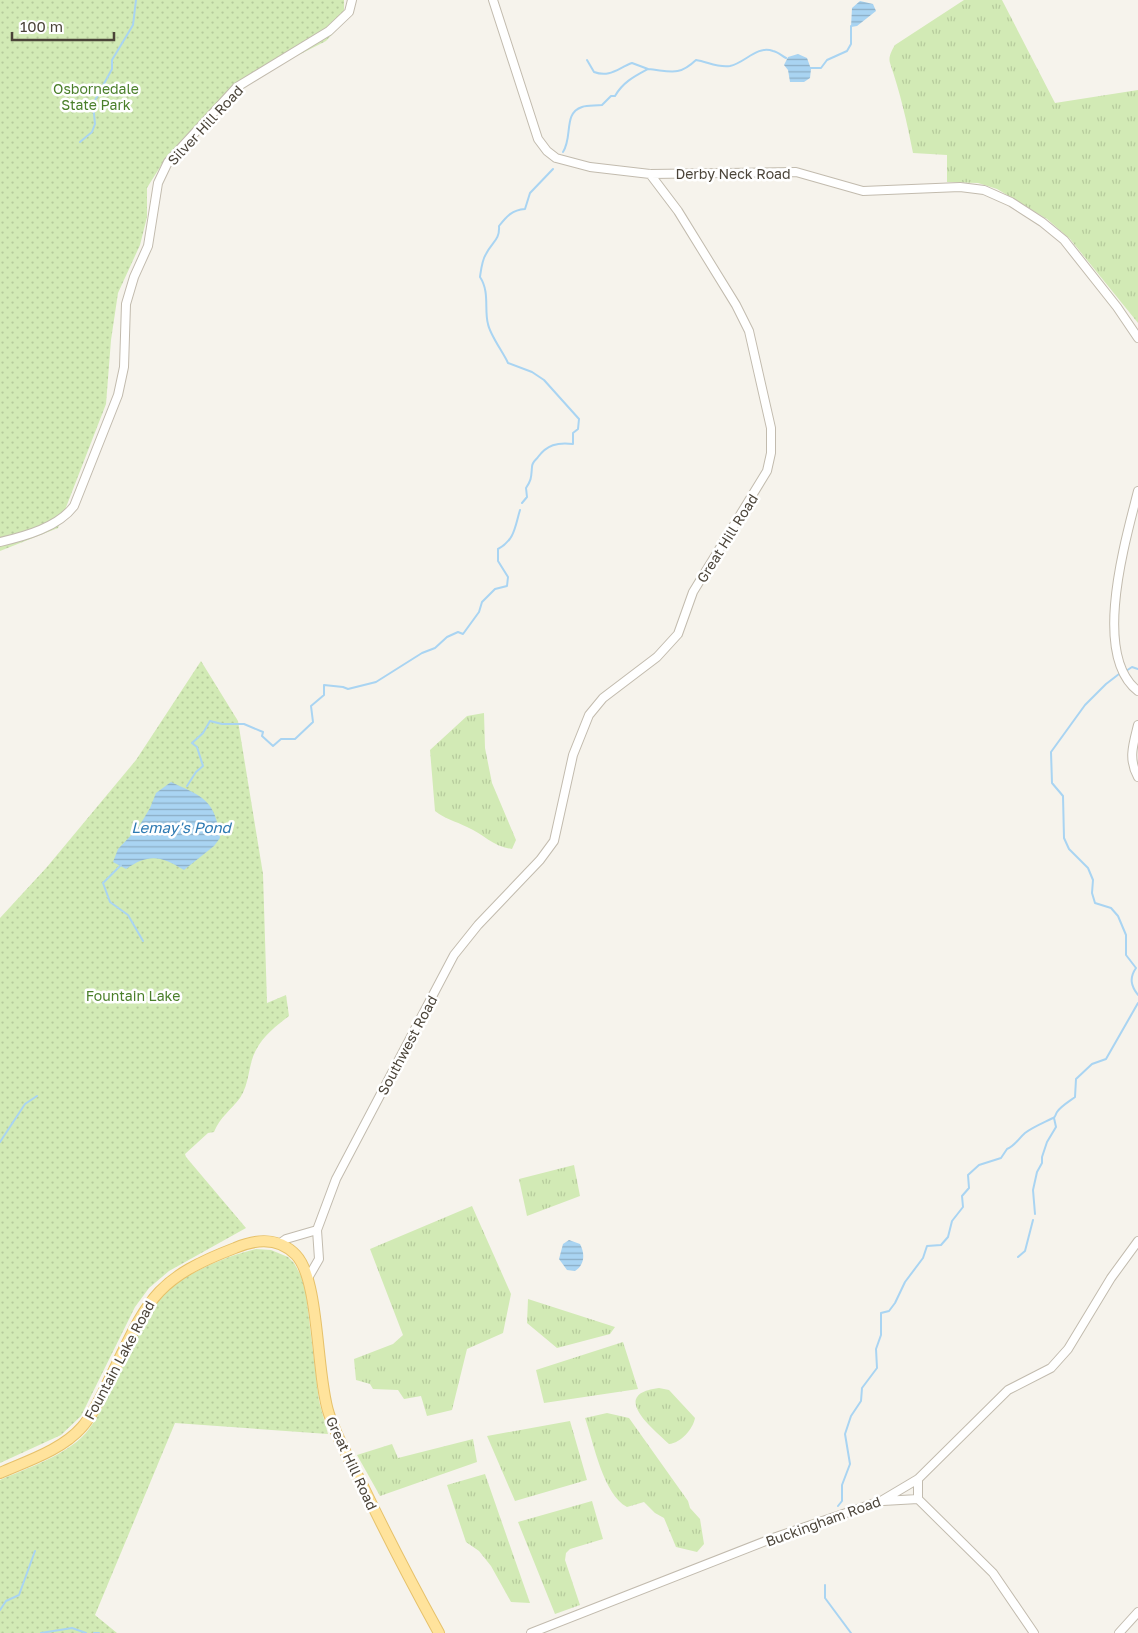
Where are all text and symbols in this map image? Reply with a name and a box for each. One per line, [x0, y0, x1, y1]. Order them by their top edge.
scale bar [12, 10, 115, 42]
text: 100 m [20, 17, 63, 35]
park label: Osbornedale State Park [53, 80, 139, 113]
street label: Silver Hill Road [164, 82, 246, 168]
street label: Derby Neck Road [675, 165, 791, 182]
street label: Great Hill Road [693, 491, 761, 585]
water label: Lemay's Pond [131, 818, 233, 837]
park label: Fountain Lake [86, 987, 180, 1004]
street label: Southwest Road [374, 992, 440, 1098]
street label: Fountain Lake Road [80, 1298, 158, 1422]
street label: Great Hill Road [323, 1413, 381, 1513]
street label: Buckingham Road [763, 1492, 883, 1550]

